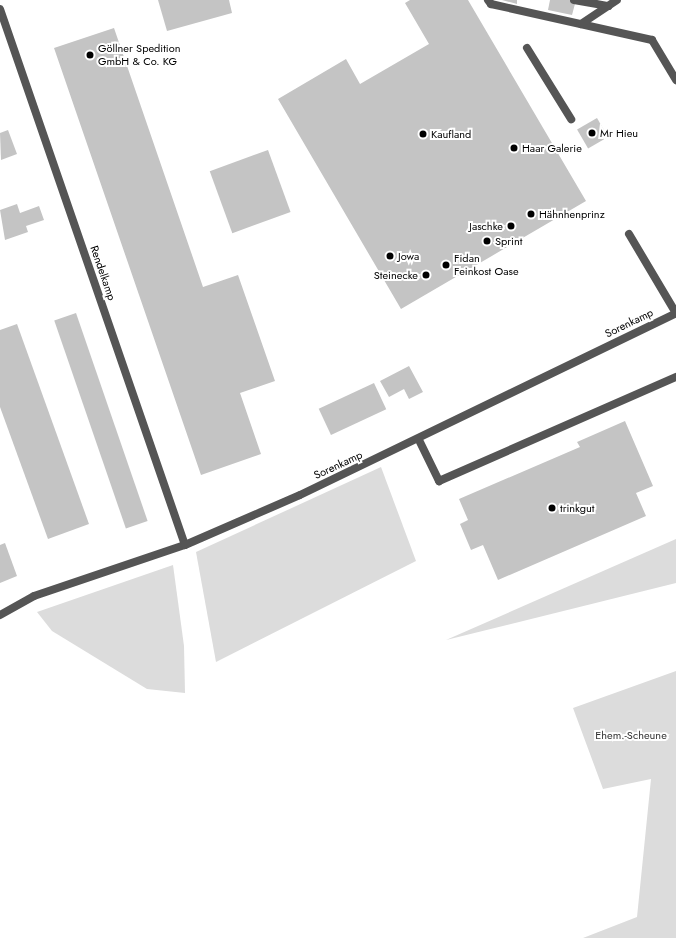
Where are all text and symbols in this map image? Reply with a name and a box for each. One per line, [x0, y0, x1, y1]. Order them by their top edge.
place label: Göllner Spedition GmbH & Co. KG [98, 42, 180, 68]
marker: Göllner Spedition GmbH & Co. KG [85, 50, 95, 60]
place label: Mr Hieu [600, 126, 638, 140]
place label: Kaufland [431, 127, 471, 141]
marker: Mr Hieu [587, 128, 597, 138]
marker: Kaufland [418, 129, 428, 139]
place label: Haar Galerie [522, 141, 582, 155]
marker: Haar Galerie [509, 143, 519, 153]
place label: Hähnhenprinz [539, 207, 605, 221]
marker: Hähnhenprinz [526, 209, 536, 219]
place label: Jaschke [469, 219, 503, 233]
marker: Jaschke [506, 221, 516, 231]
place label: Sprint [495, 234, 522, 248]
marker: Sprint [482, 236, 492, 246]
street label: Rendelkamp [87, 244, 119, 302]
place label: Jowa [398, 249, 419, 263]
marker: Jowa [385, 251, 395, 261]
place label: Fidan Feinkost Oase [454, 252, 519, 278]
marker: Fidan Feinkost Oase [441, 260, 451, 270]
place label: Steinecke [374, 268, 418, 282]
marker: Steinecke [421, 270, 431, 280]
street label: Sorenkamp [603, 306, 655, 340]
street label: Sorenkamp [312, 448, 364, 482]
place label: trinkgut [560, 501, 594, 515]
marker: trinkgut [547, 503, 557, 513]
park label: Ehem.-Scheune [595, 728, 667, 742]

